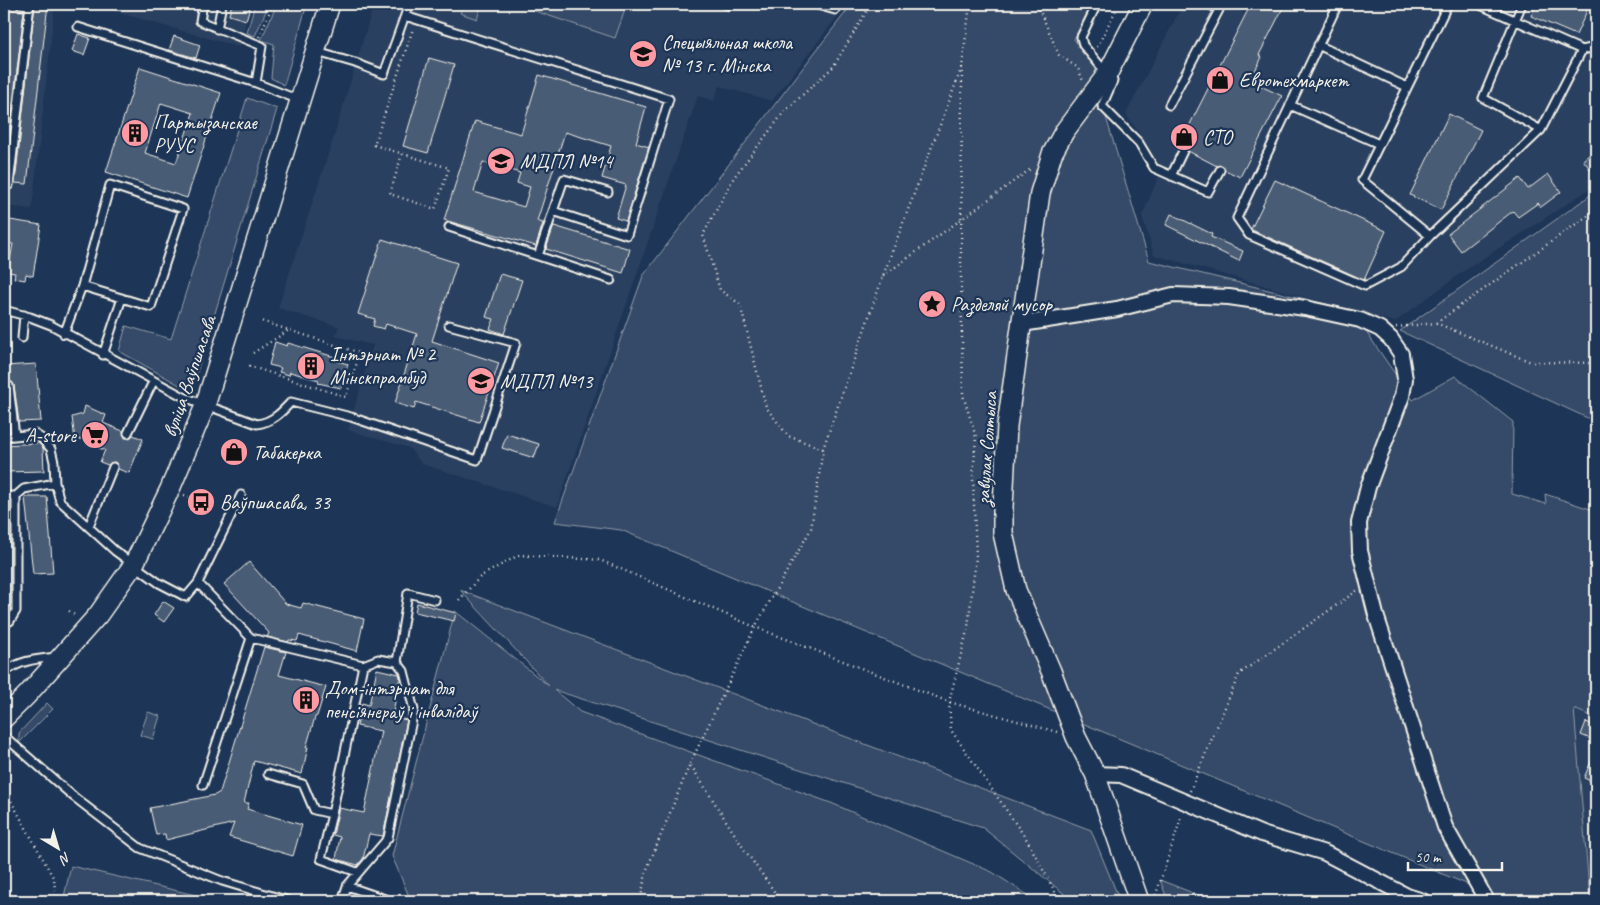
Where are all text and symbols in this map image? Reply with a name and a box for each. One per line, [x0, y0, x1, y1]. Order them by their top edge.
place label: Спецыяльная школа № 13 г. Мінска [662, 30, 794, 78]
school or university icon: Спецыяльная школа № 13 г. Мінска [628, 39, 658, 69]
shop icon: Евротехмаркет [1205, 65, 1235, 95]
place label: Евротехмаркет [1239, 68, 1350, 93]
place label: Партызанскае РУУС [154, 110, 258, 158]
building icon: Партызанскае РУУС [120, 118, 150, 148]
shop icon: СТО [1169, 122, 1199, 152]
place label: СТО [1203, 125, 1234, 150]
school or university icon: МДПЛ №14 [486, 146, 516, 176]
place label: МДПЛ №14 [520, 149, 614, 174]
place icon: Разделяй мусор [917, 289, 947, 319]
place label: Разделяй мусор [951, 292, 1053, 318]
street label: вуліца Ваўпшасава [157, 311, 222, 440]
place label: Інтэрнат № 2 Мінскпрамбуд [330, 342, 437, 390]
building icon: Інтэрнат № 2 Мінскпрамбуд [296, 351, 326, 381]
school or university icon: МДПЛ №13 [466, 366, 496, 396]
place label: МДПЛ №13 [500, 369, 594, 394]
street label: завулак Солтыса [970, 390, 1004, 508]
supermarket icon: А-store [80, 420, 110, 450]
place label: А-store [25, 423, 77, 448]
shop icon: Табакерка [219, 437, 249, 467]
place label: Табакерка [253, 440, 322, 465]
bus stop icon: Ваўпшасава, 33 [186, 487, 216, 517]
place label: Ваўпшасава, 33 [220, 490, 332, 515]
place label: Дом-інтэрнат для пенсіянераў і інвалідаў [325, 676, 479, 724]
building icon: Дом-інтэрнат для пенсіянераў і інвалідаў [291, 685, 321, 715]
north arrow [32, 822, 82, 872]
scale bar [1408, 840, 1501, 872]
text: N [55, 848, 74, 869]
text: 50 m [1415, 848, 1442, 867]

